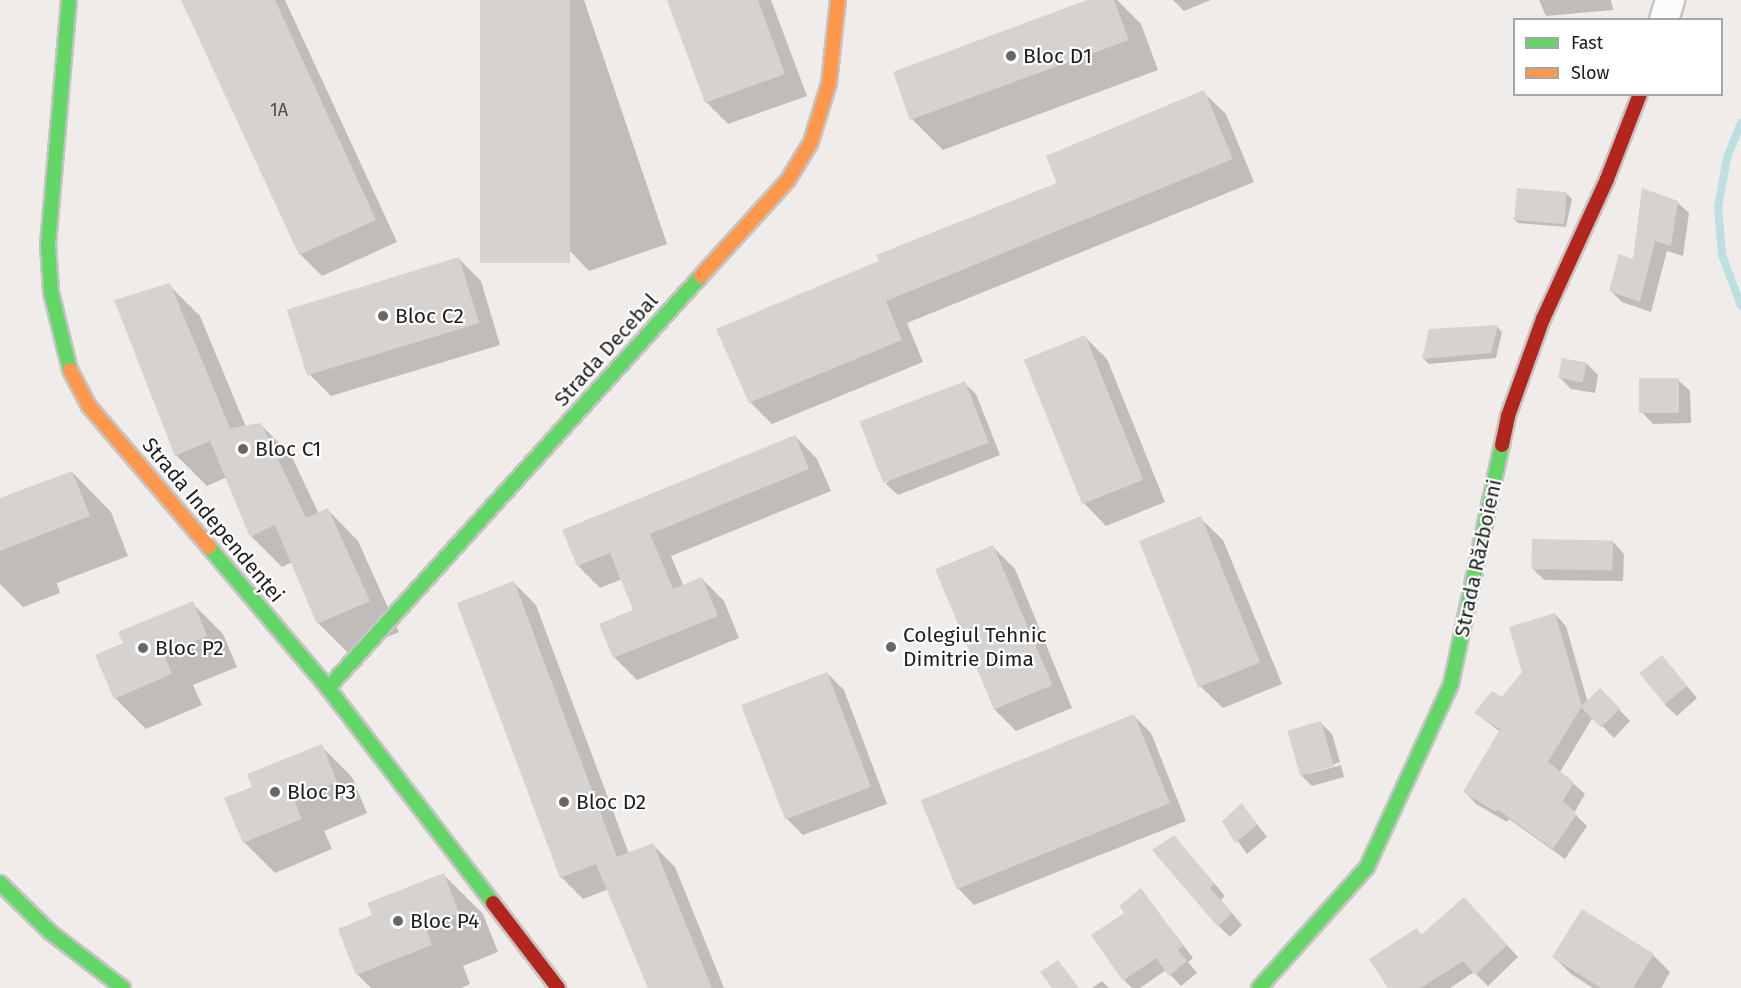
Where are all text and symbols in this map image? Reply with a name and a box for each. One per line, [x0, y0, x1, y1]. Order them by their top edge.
legend [1513, 18, 1723, 96]
text: Fast [1571, 32, 1603, 54]
place label: Bloc D1 [1023, 43, 1092, 69]
marker: Bloc D1 [1004, 49, 1018, 63]
text: Slow [1571, 62, 1609, 84]
house number: 1A [270, 99, 288, 121]
street label: Strada Decebal [549, 288, 663, 412]
place label: Bloc C2 [395, 303, 464, 329]
marker: Bloc C2 [376, 309, 390, 323]
street label: Strada Independenței [137, 433, 289, 607]
place label: Bloc C1 [255, 436, 321, 462]
marker: Bloc C1 [236, 442, 250, 456]
street label: Strada Războieni [1449, 477, 1507, 639]
place label: Colegiul Tehnic Dimitrie Dima [903, 622, 1047, 672]
place label: Bloc P2 [155, 635, 224, 661]
marker: Colegiul Tehnic Dimitrie Dima [884, 640, 898, 654]
marker: Bloc P2 [136, 641, 150, 655]
place label: Bloc P3 [287, 779, 356, 805]
marker: Bloc P3 [268, 785, 282, 799]
place label: Bloc D2 [576, 789, 646, 815]
marker: Bloc D2 [557, 795, 571, 809]
place label: Bloc P4 [410, 908, 479, 934]
marker: Bloc P4 [391, 914, 405, 928]

